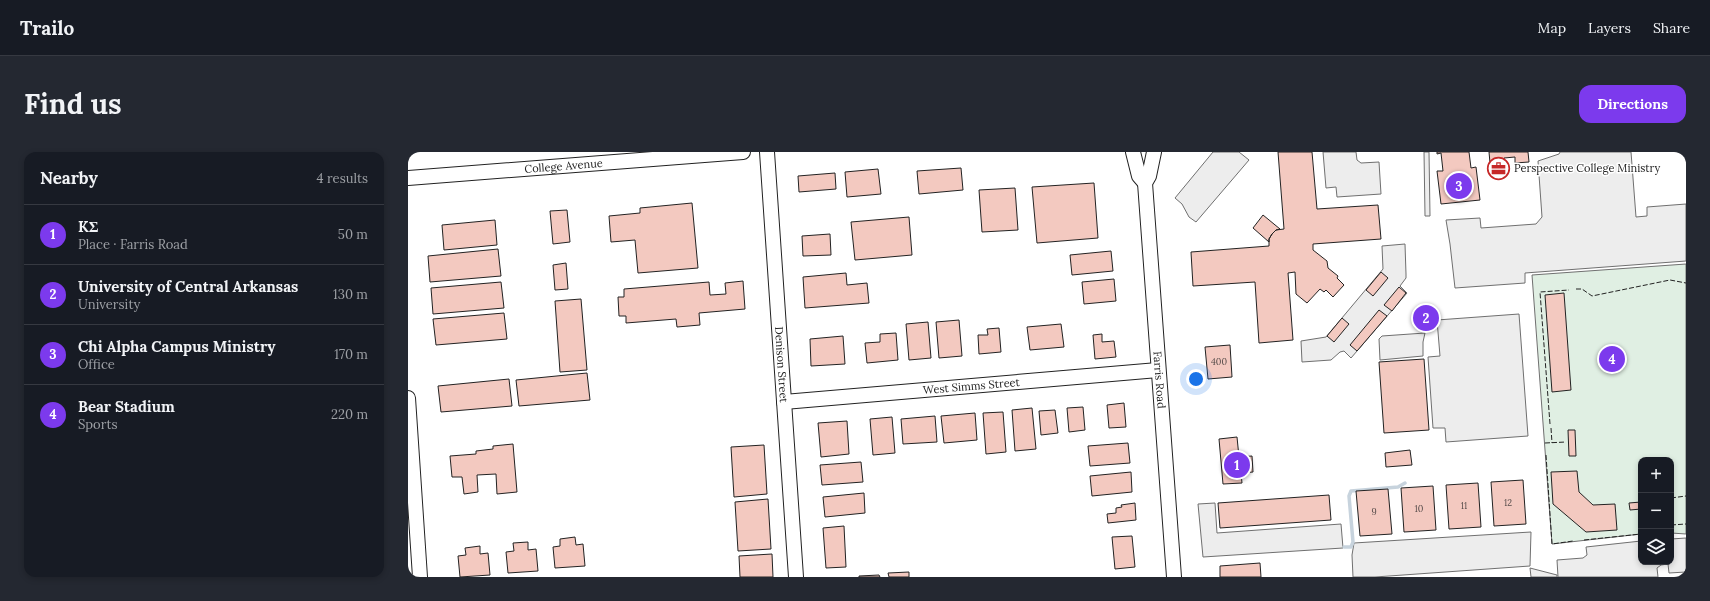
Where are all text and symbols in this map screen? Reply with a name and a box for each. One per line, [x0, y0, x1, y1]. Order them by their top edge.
text: Trailo [20, 16, 74, 40]
text: Map [1538, 19, 1566, 37]
text: Layers [1588, 19, 1631, 37]
text: Share [1653, 19, 1690, 37]
button: Directions [1579, 85, 1686, 123]
text: Find us [24, 86, 122, 122]
office icon: Perspective College Ministry [1485, 155, 1511, 181]
street label: College Avenue [524, 156, 603, 176]
place label: Perspective College Ministry [1514, 161, 1661, 175]
text: Nearby [40, 167, 98, 189]
text: 4 results [317, 170, 368, 187]
pin: 3 [1446, 171, 1472, 201]
text: KΣ [78, 217, 99, 236]
text: 1 [50, 226, 56, 243]
text: 50 m [338, 226, 368, 243]
text: Place · Farris Road [78, 236, 188, 253]
text: University of Central Arkansas [78, 277, 298, 296]
text: 2 [50, 286, 56, 303]
text: 130 m [333, 286, 368, 303]
text: University [78, 296, 140, 313]
pin: 2 [1413, 303, 1439, 333]
street label: Denison Street [772, 326, 791, 404]
text: Chi Alpha Campus Ministry [78, 337, 276, 356]
pin: 4 [1599, 344, 1625, 374]
text: 3 [49, 346, 57, 363]
text: 170 m [334, 346, 368, 363]
street label: Farris Road [1150, 351, 1169, 409]
text: Office [78, 356, 115, 373]
house number: 400 [1211, 356, 1227, 367]
your location [1186, 369, 1206, 389]
street label: West Simms Street [922, 375, 1021, 397]
text: Bear Stadium [78, 397, 175, 416]
text: 4 [49, 406, 57, 423]
text: 220 m [331, 406, 368, 423]
text: Sports [78, 416, 117, 433]
pin: 1 [1224, 450, 1250, 480]
map controls [1638, 457, 1674, 565]
button: + [1638, 457, 1674, 493]
button: − [1638, 493, 1674, 529]
house number: 12 [1504, 497, 1512, 508]
house number: 11 [1461, 500, 1467, 511]
house number: 10 [1415, 503, 1424, 514]
house number: 9 [1371, 506, 1377, 517]
button: layers [1638, 529, 1674, 565]

